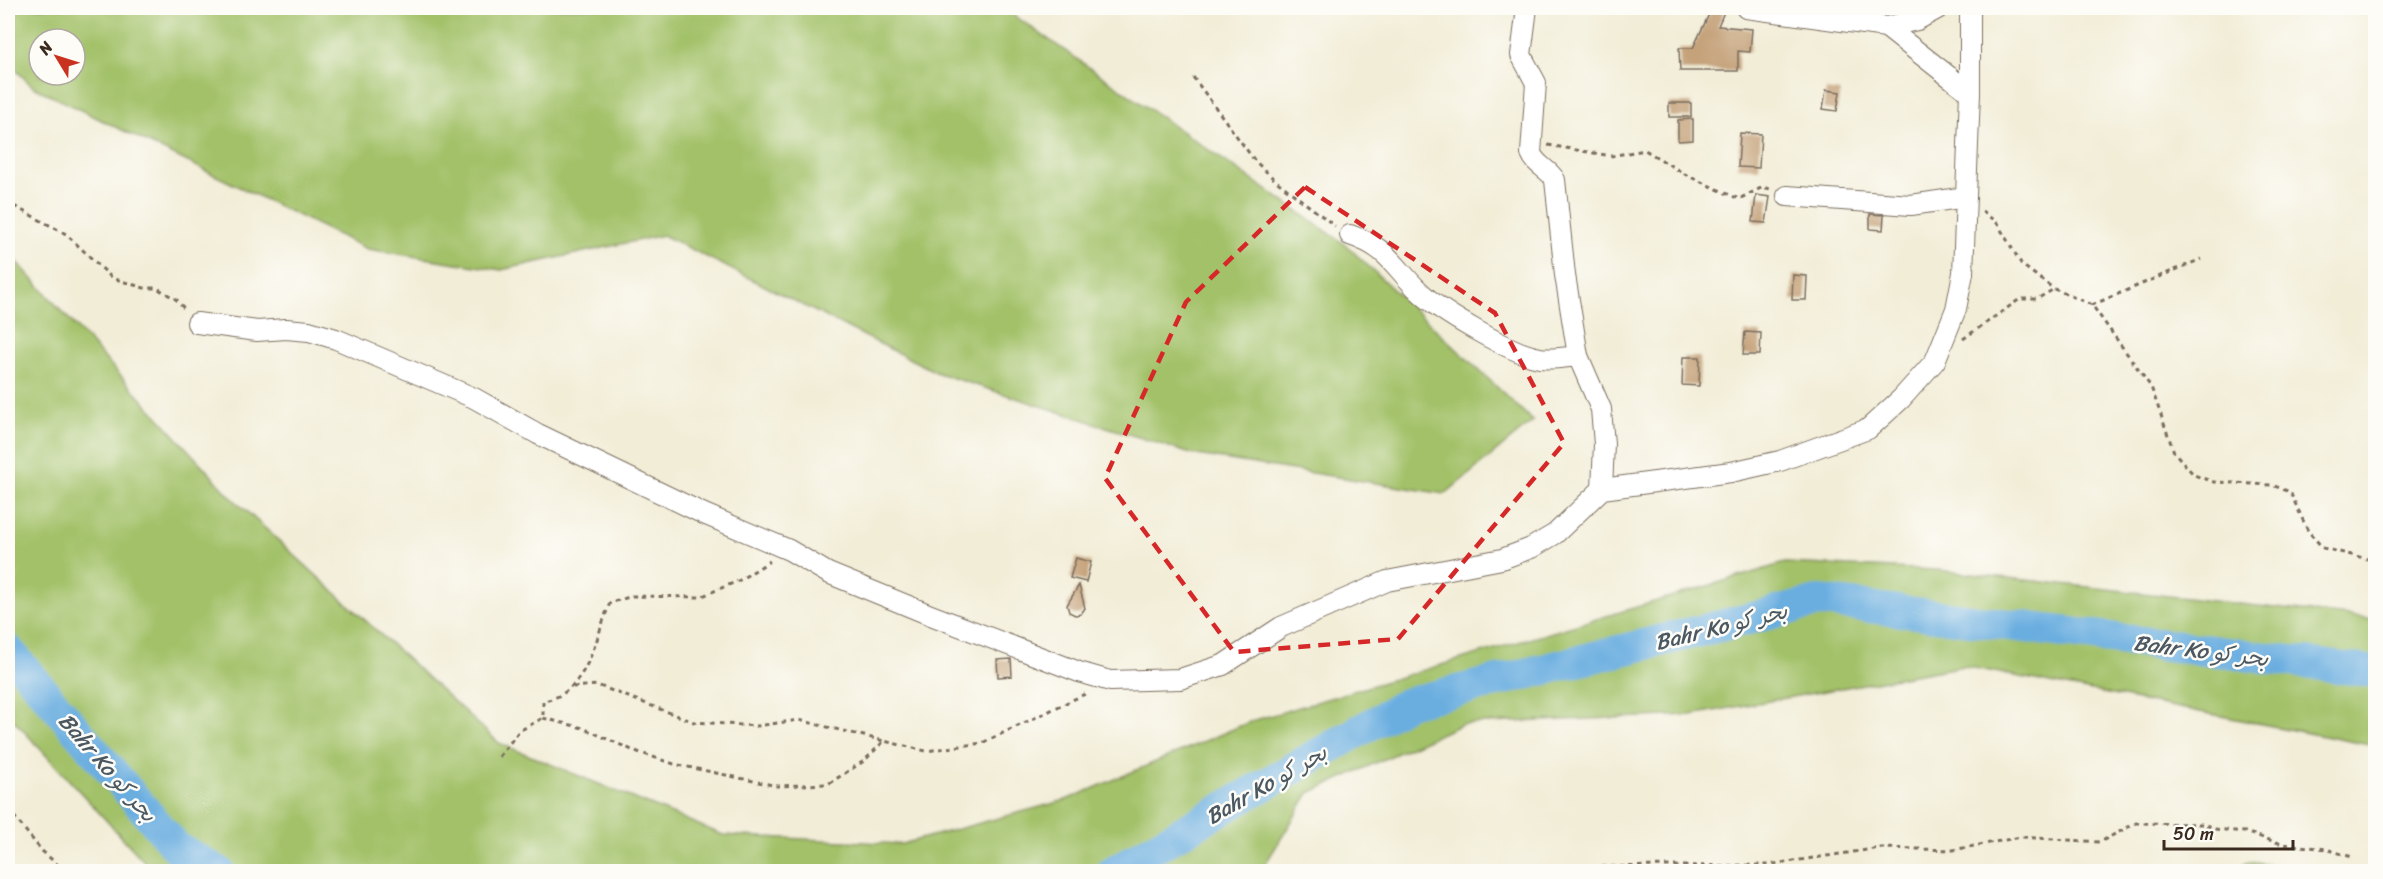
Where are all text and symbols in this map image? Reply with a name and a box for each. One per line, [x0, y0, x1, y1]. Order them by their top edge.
north arrow [27, 27, 87, 87]
text: N [30, 34, 61, 62]
water label: Bahr Ko بحر كو [1651, 591, 1792, 662]
water label: Bahr Ko بحر كو [2131, 623, 2271, 678]
water label: Bahr Ko بحر كو [49, 704, 167, 832]
water label: Bahr Ko بحر كو [1198, 733, 1335, 835]
scale bar [2164, 813, 2293, 851]
text: 50 m [2173, 818, 2214, 850]

